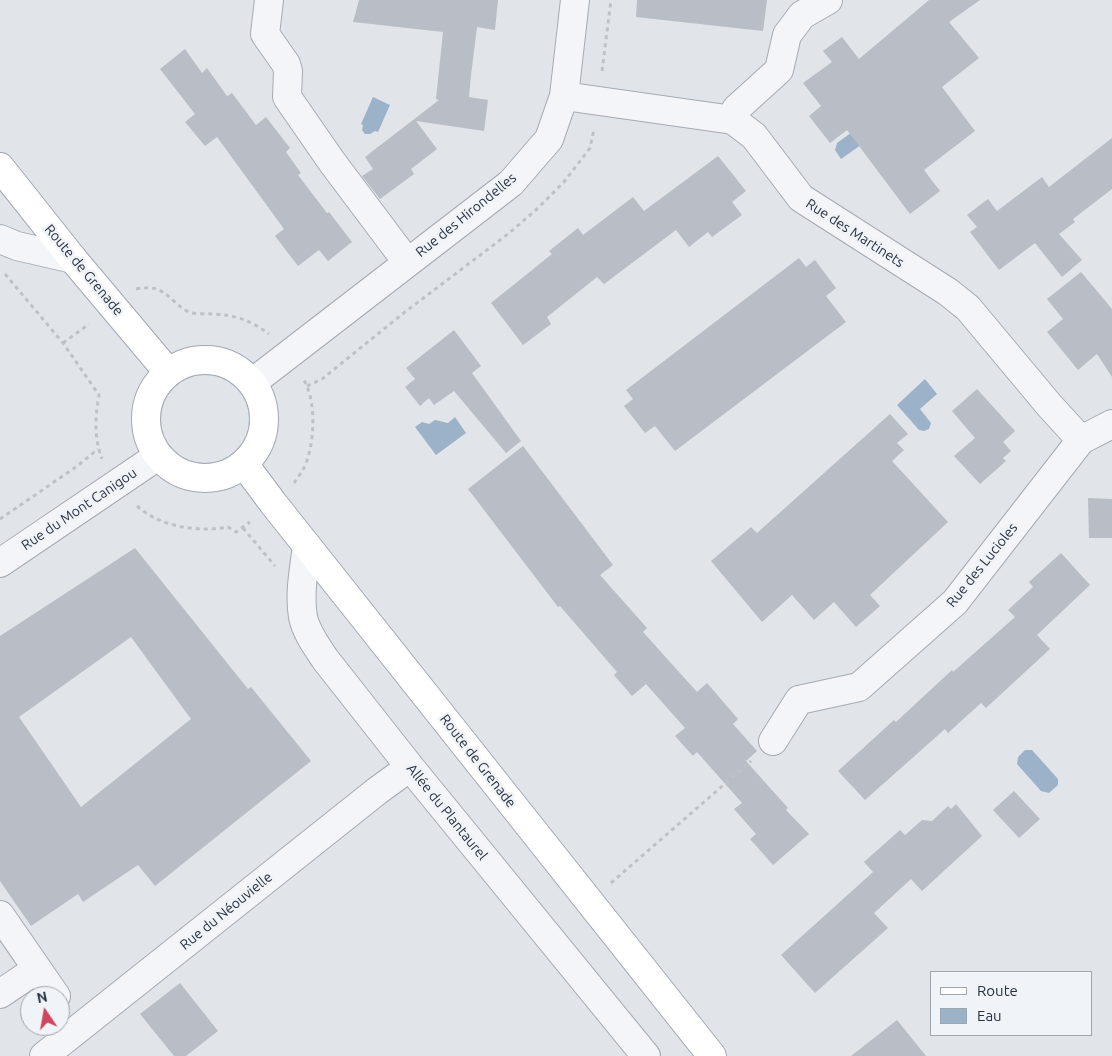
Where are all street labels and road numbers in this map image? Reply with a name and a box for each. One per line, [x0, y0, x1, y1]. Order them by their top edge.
street label: Rue des Hirondelles [412, 169, 520, 261]
street label: Rue des Martinets [803, 195, 907, 271]
street label: Route de Grenade [41, 221, 127, 319]
street label: Rue du Mont Canigou [18, 464, 140, 554]
street label: Rue des Lucioles [943, 519, 1021, 611]
street label: Route de Grenade [436, 711, 520, 811]
street label: Allée du Plantaurel [403, 760, 491, 864]
street label: Rue du Néouvielle [176, 869, 276, 953]

